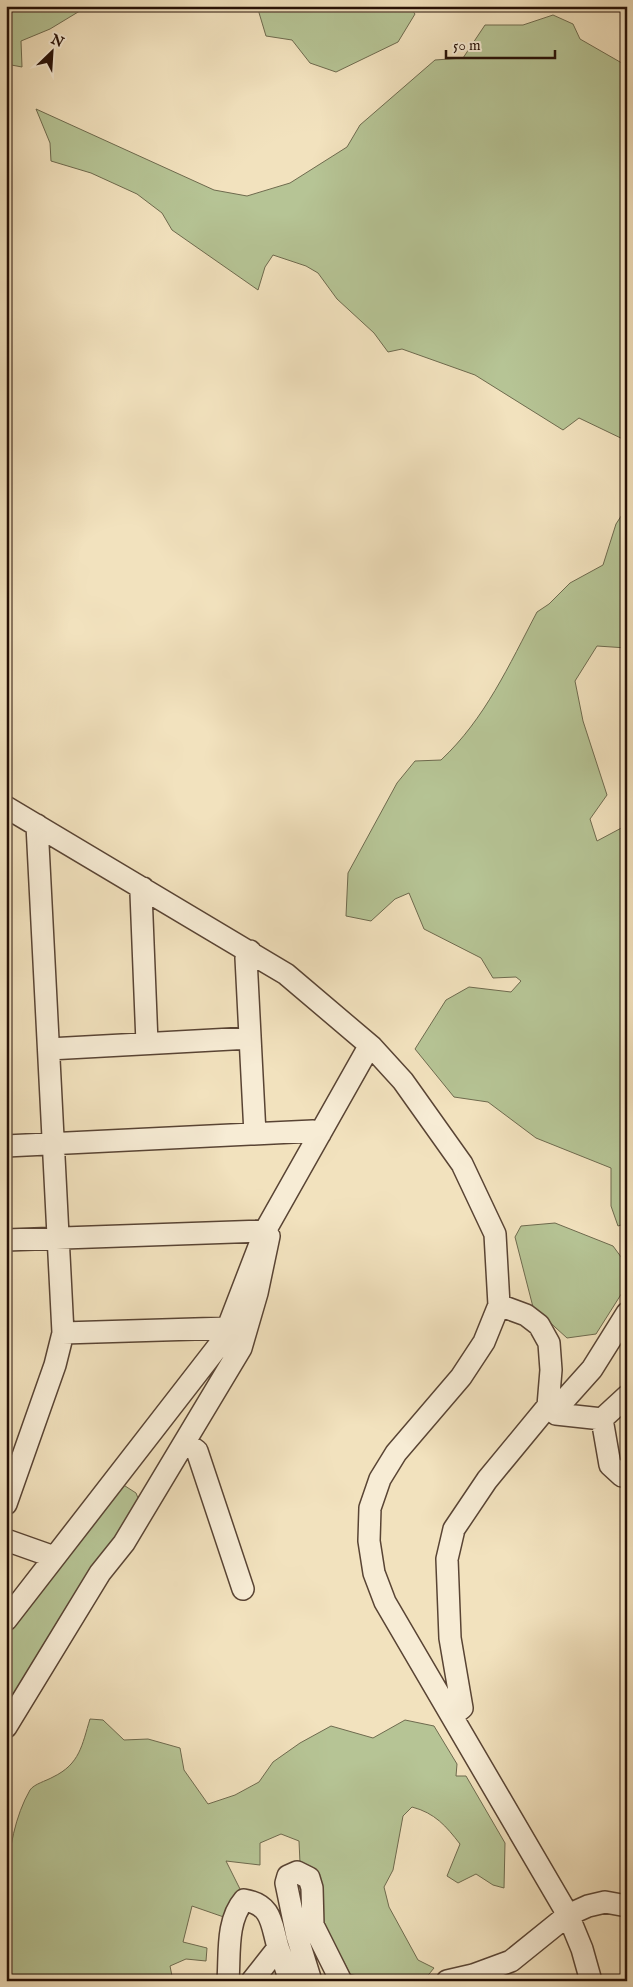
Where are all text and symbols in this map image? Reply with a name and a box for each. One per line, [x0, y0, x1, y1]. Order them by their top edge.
north arrow [28, 28, 78, 78]
scale bar [446, 28, 554, 60]
text: N [47, 30, 66, 52]
text: 50 m [453, 36, 481, 55]

